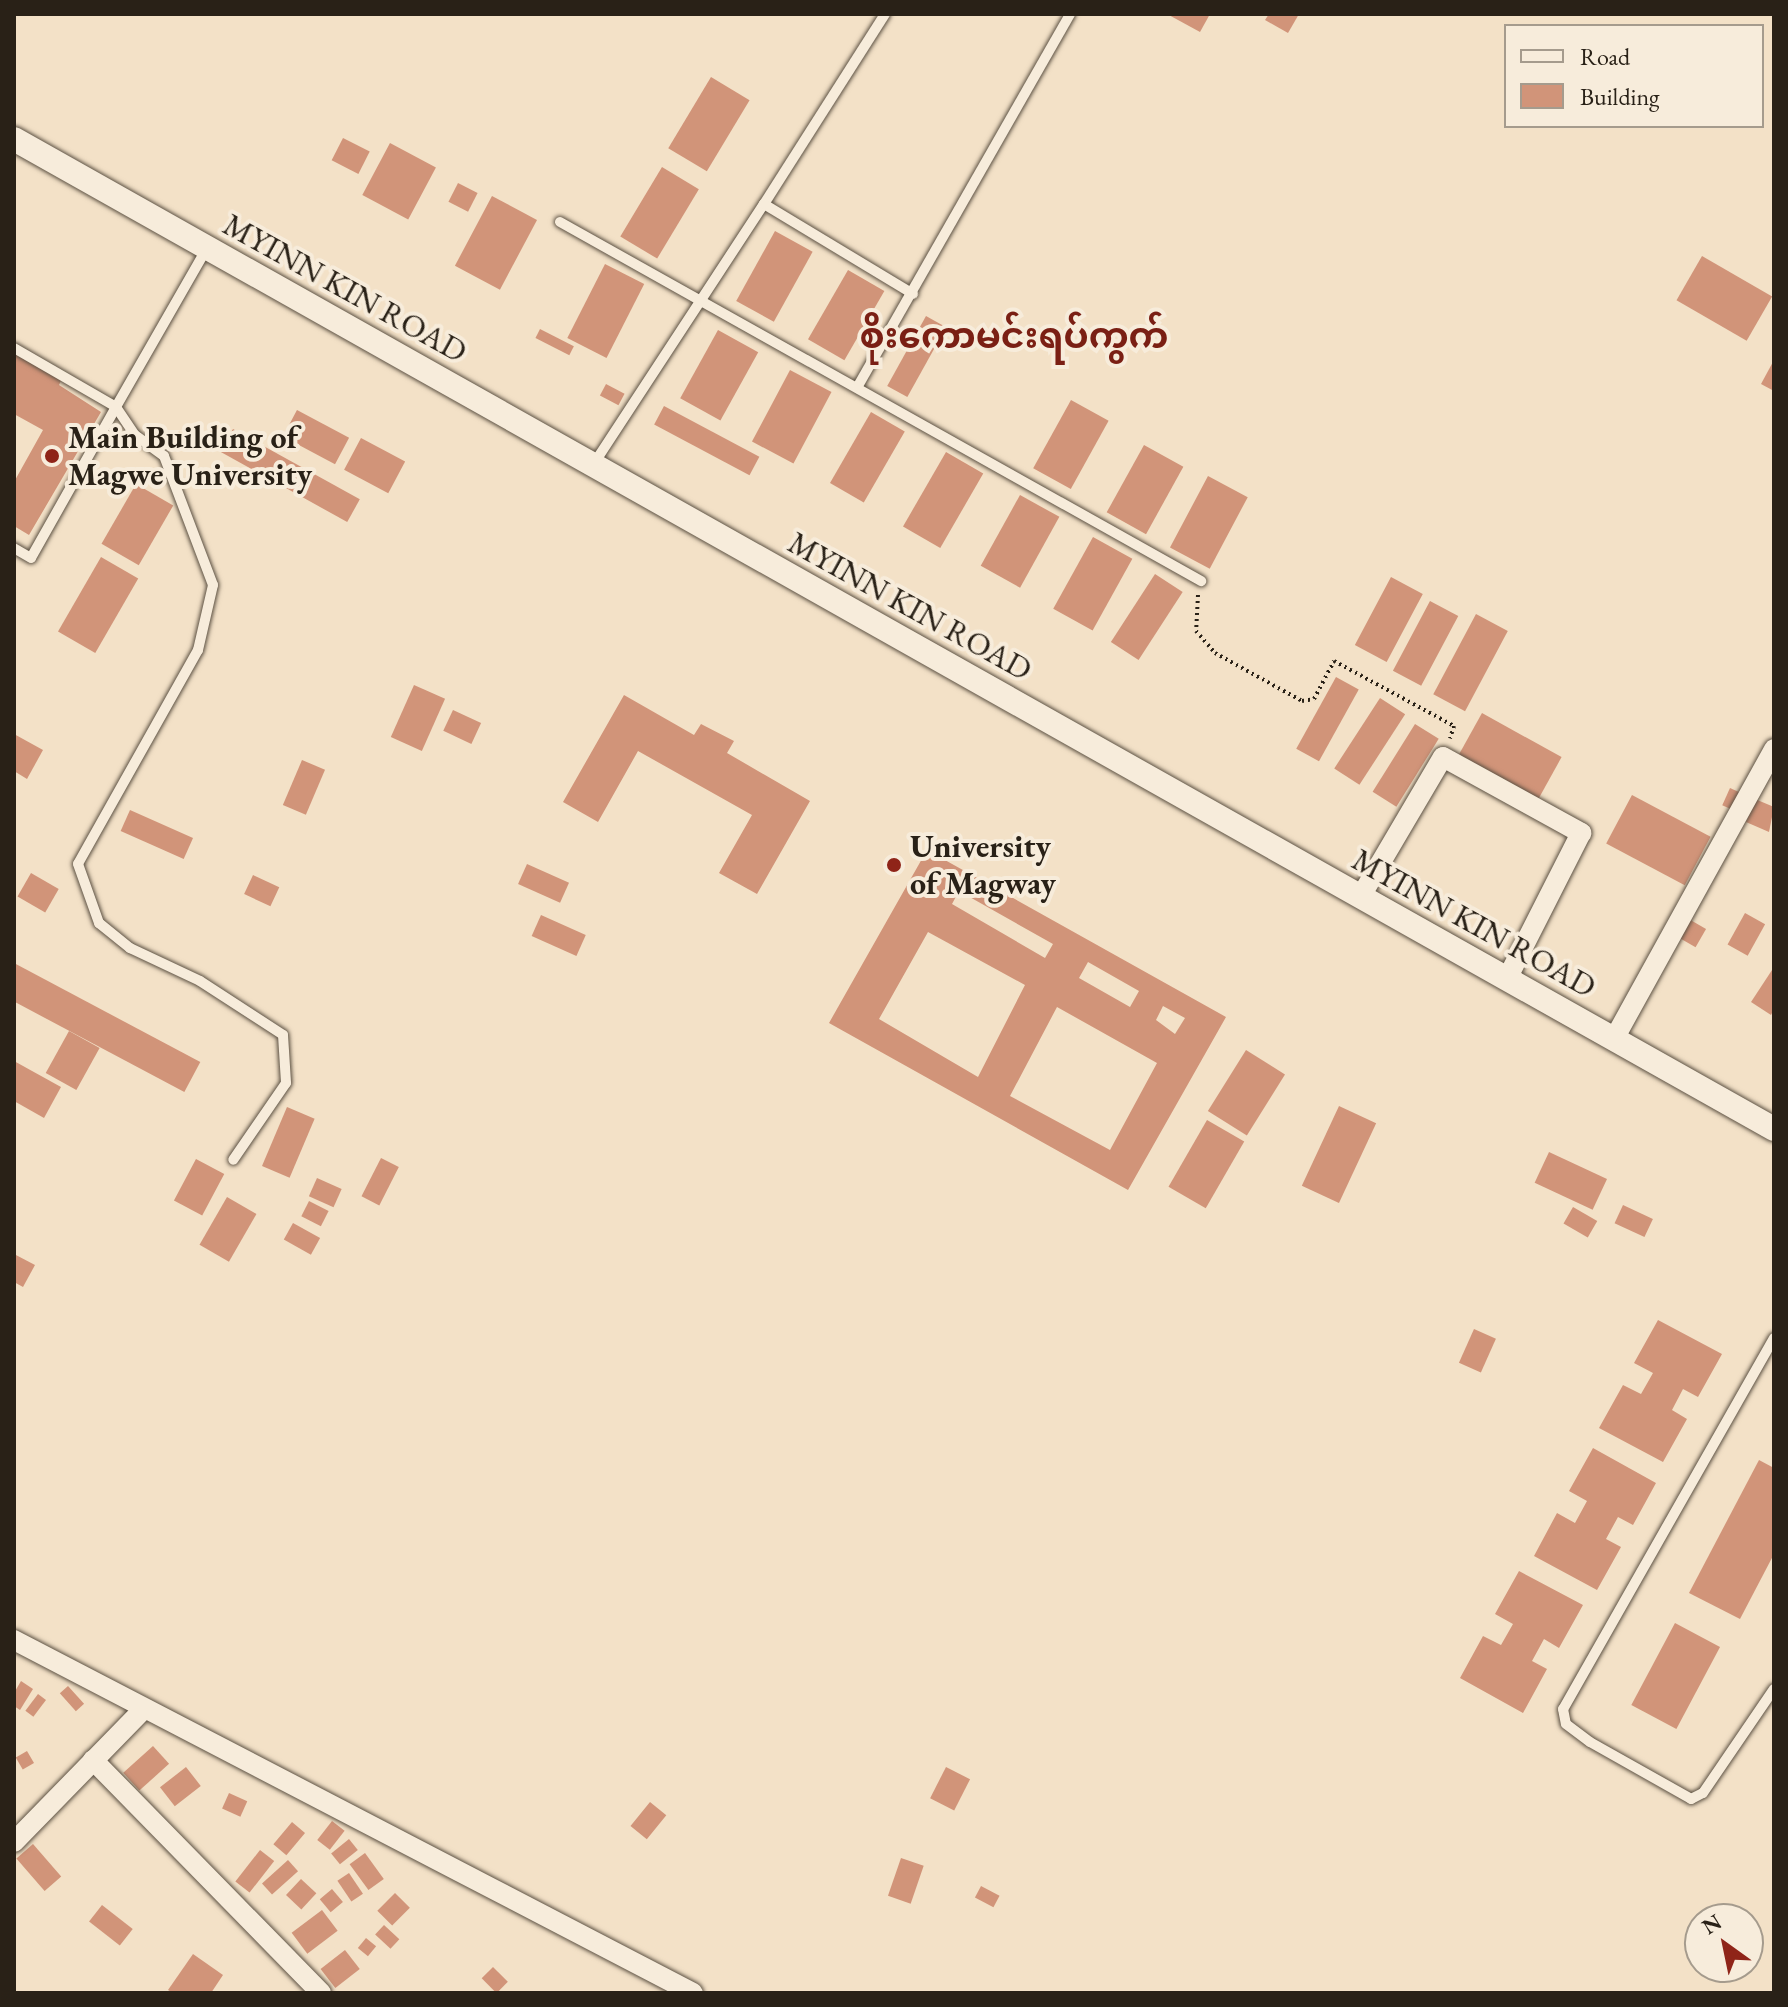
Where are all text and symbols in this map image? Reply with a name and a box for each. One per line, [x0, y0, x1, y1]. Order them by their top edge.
legend [1504, 24, 1764, 128]
text: Road [1580, 41, 1630, 72]
text: Building [1580, 81, 1660, 112]
street label: MYINN KIN ROAD [217, 205, 473, 371]
district label: စိုးကောမင်းရပ်ကွက် [859, 314, 1169, 358]
place label: Main Building of Magwe University [68, 419, 312, 494]
marker: Main Building of Magwe University [43, 447, 61, 465]
street label: MYINN KIN ROAD [782, 523, 1038, 689]
place label: University of Magway [910, 828, 1056, 903]
street label: MYINN KIN ROAD [1346, 840, 1602, 1006]
marker: University of Magway [885, 856, 903, 874]
north arrow [1684, 1903, 1764, 1983]
text: N [1696, 1907, 1727, 1941]

